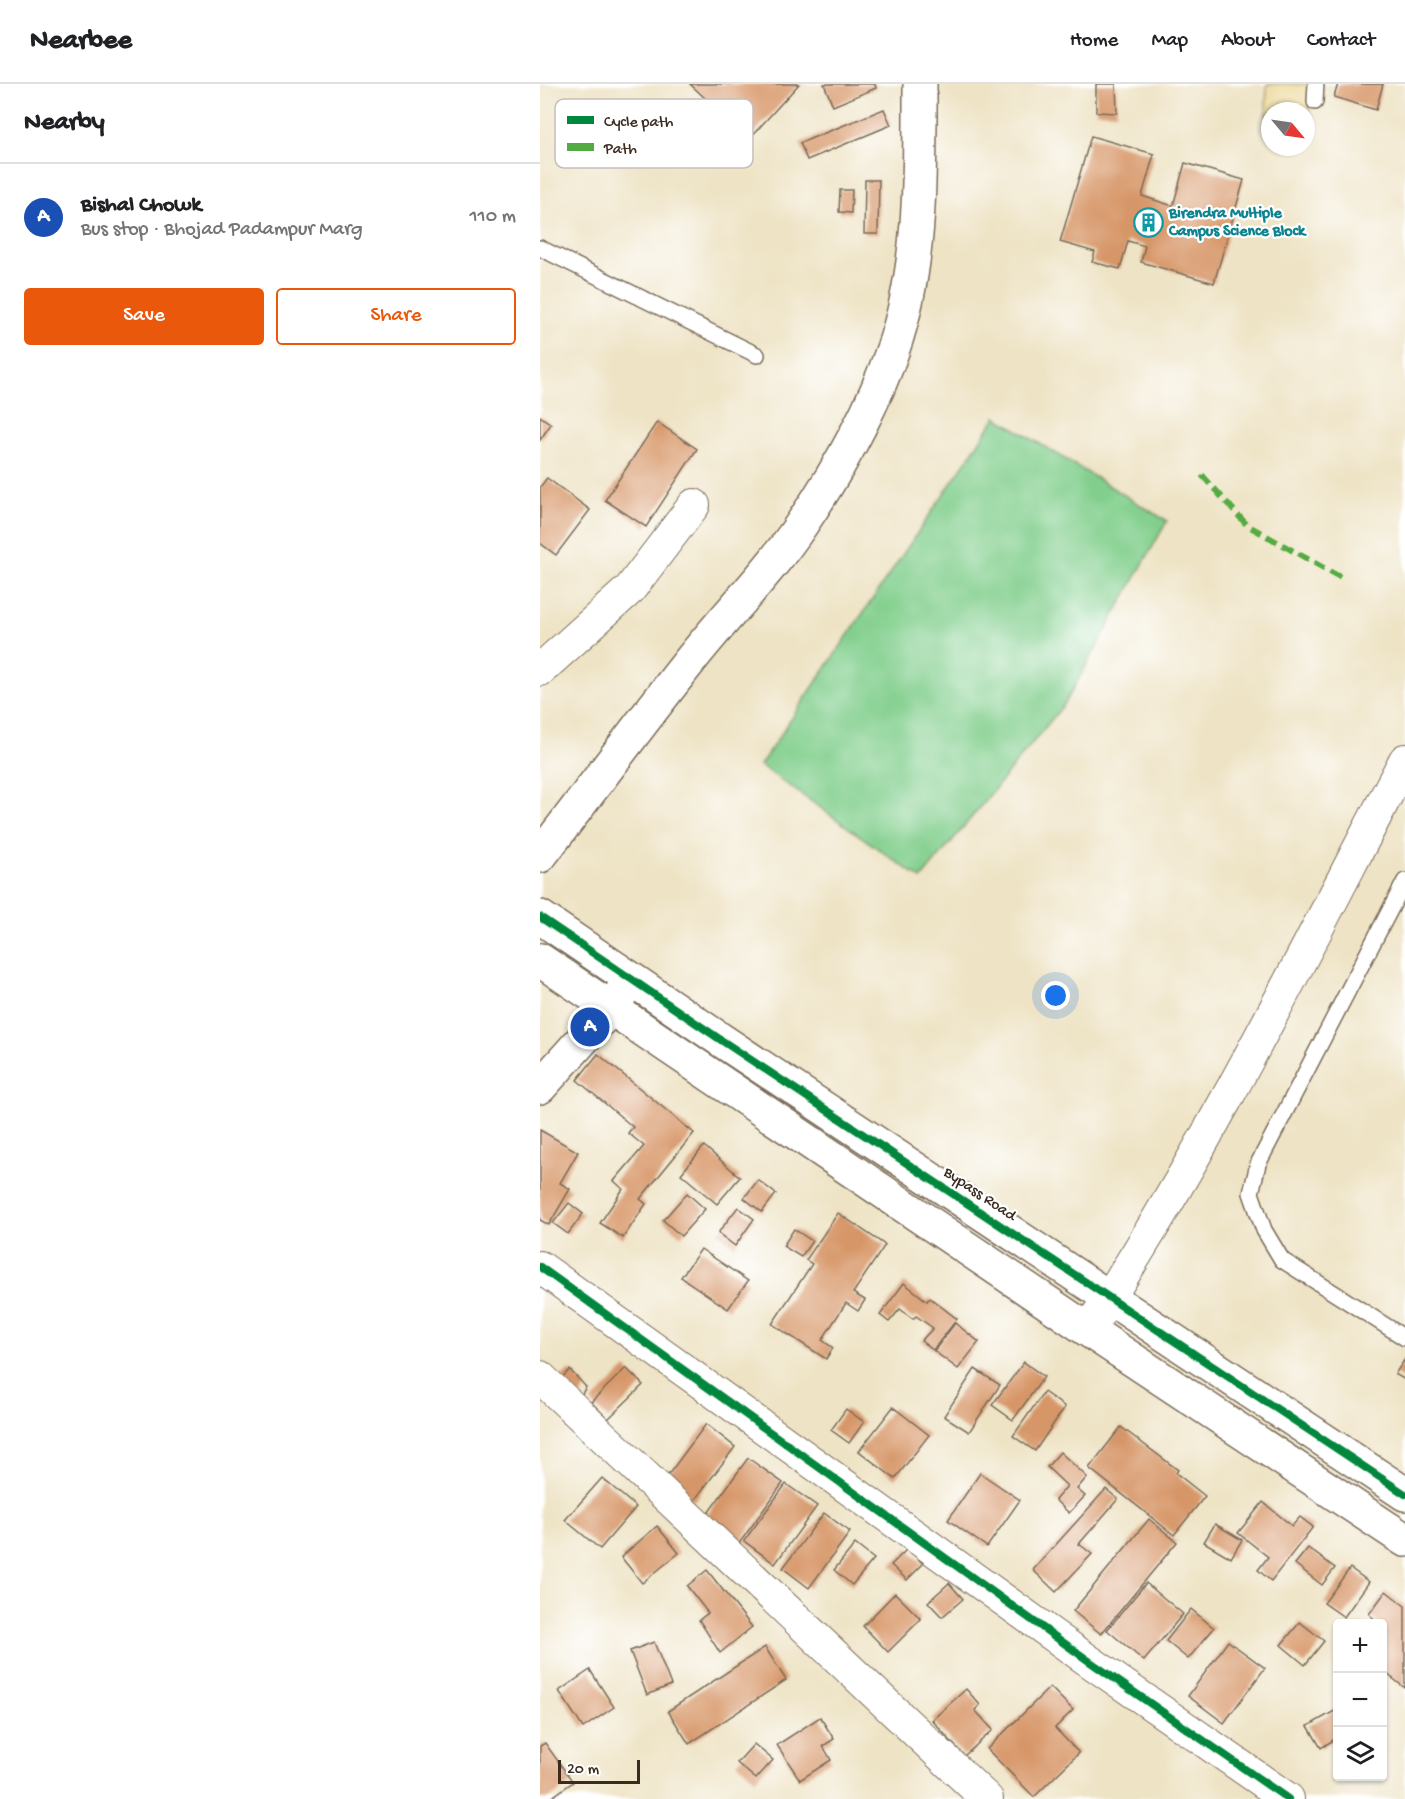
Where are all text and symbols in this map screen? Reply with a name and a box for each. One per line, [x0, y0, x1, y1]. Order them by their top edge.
text: Nearbee [30, 25, 132, 58]
text: Home [1070, 29, 1118, 54]
text: Map [1151, 29, 1188, 54]
text: About [1221, 29, 1274, 54]
text: Contact [1307, 29, 1375, 54]
legend [555, 99, 753, 168]
north arrow [1261, 102, 1315, 156]
text: Nearby [24, 108, 105, 139]
text: Cycle path [604, 114, 674, 133]
text: Path [603, 141, 637, 160]
text: Bishal Chowk [81, 193, 201, 219]
place label: Birendra Multiple Campus Science Block [1168, 205, 1307, 242]
text: A [38, 206, 49, 229]
text: 110 m [470, 206, 516, 229]
building icon: Birendra Multiple Campus Science Block [1132, 207, 1164, 239]
text: Bus stop · Bhojad Padampur Marg [81, 219, 363, 242]
button: Save [24, 288, 264, 345]
button: Share [276, 288, 516, 345]
your location [1041, 981, 1070, 1010]
pin: A [571, 1004, 610, 1050]
street label: Bypass Road [938, 1163, 1020, 1227]
map controls [1333, 1619, 1387, 1781]
button: + [1333, 1619, 1387, 1673]
button: − [1333, 1673, 1387, 1727]
button: layers [1333, 1727, 1387, 1781]
scale bar [558, 1757, 640, 1784]
text: 20 m [567, 1761, 599, 1780]

